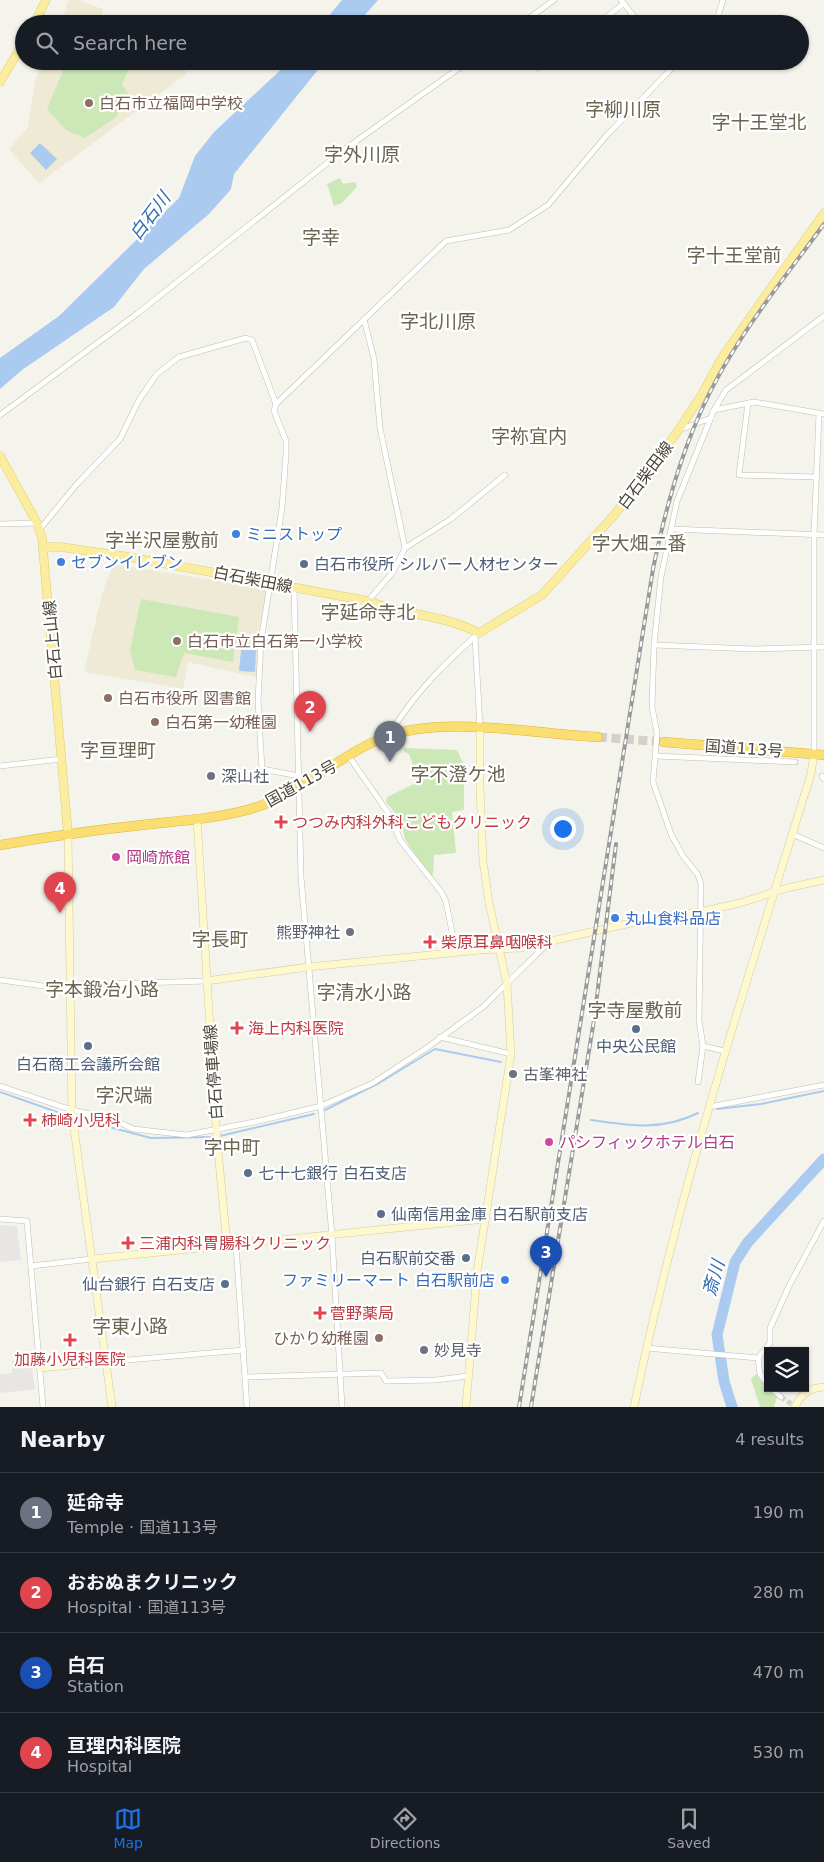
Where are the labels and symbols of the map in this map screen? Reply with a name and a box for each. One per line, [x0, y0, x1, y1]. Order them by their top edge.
place label: 白石市立福岡中学校 [99, 94, 243, 113]
marker: 白石市立福岡中学校 [83, 97, 95, 109]
district label: 字柳川原 [585, 98, 661, 120]
district label: 字十王堂北 [711, 111, 807, 133]
district label: 字外川原 [324, 143, 400, 165]
water label: 白石川 [125, 186, 175, 244]
district label: 字幸 [302, 226, 340, 248]
district label: 字十王堂前 [686, 244, 782, 266]
district label: 字北川原 [400, 310, 476, 332]
district label: 字祢宜内 [491, 425, 567, 447]
street label: 白石柴田線 [614, 438, 677, 513]
place label: ミニストップ [246, 525, 342, 544]
marker: ミニストップ [230, 528, 242, 540]
district label: 字半沢屋敷前 [105, 529, 219, 551]
district label: 字大畑二番 [591, 532, 687, 554]
place label: セブンイレブン [71, 553, 183, 572]
place label: 白石市役所 シルバー人材センター [314, 555, 559, 574]
marker: セブンイレブン [55, 556, 67, 568]
marker: 白石市役所 シルバー人材センター [298, 558, 310, 570]
street label: 白石柴田線 [212, 563, 294, 596]
street label: 白石上山線 [40, 599, 65, 681]
district label: 字延命寺北 [320, 601, 416, 623]
place label: 白石市立白石第一小学校 [187, 632, 363, 651]
marker: 白石市立白石第一小学校 [171, 635, 183, 647]
place label: 白石市役所 図書館 [118, 689, 251, 708]
pin: 2 [294, 691, 326, 732]
marker: 白石市役所 図書館 [102, 692, 114, 704]
place label: 白石第一幼稚園 [165, 713, 277, 732]
marker: 白石第一幼稚園 [149, 716, 161, 728]
pin: 1 [374, 721, 406, 762]
street label: 国道113号 [704, 736, 784, 761]
district label: 字亘理町 [80, 739, 156, 761]
street label: 国道113号 [262, 756, 340, 811]
district label: 字不澄ケ池 [410, 763, 506, 785]
place label: 深山社 [221, 767, 269, 786]
marker: 深山社 [205, 770, 217, 782]
place label: つつみ内科外科こどもクリニック [292, 813, 532, 832]
marker: つつみ内科外科こどもクリニック [274, 815, 288, 829]
your location [550, 816, 576, 842]
place label: 岡崎旅館 [126, 848, 190, 867]
marker: 岡崎旅館 [110, 851, 122, 863]
pin: 4 [44, 872, 76, 913]
place label: 丸山食料品店 [625, 909, 721, 928]
marker: 丸山食料品店 [609, 912, 621, 924]
place label: 熊野神社 [276, 923, 340, 942]
marker: 熊野神社 [344, 926, 356, 938]
district label: 字長町 [191, 928, 249, 950]
place label: 柴原耳鼻咽喉科 [441, 933, 553, 952]
marker: 柴原耳鼻咽喉科 [423, 935, 437, 949]
district label: 字本鍛冶小路 [45, 978, 159, 1000]
district label: 字清水小路 [316, 981, 412, 1003]
district label: 字寺屋敷前 [587, 999, 683, 1021]
place label: 海上内科医院 [248, 1019, 344, 1038]
marker: 海上内科医院 [230, 1021, 244, 1035]
street label: 白石停車場線 [201, 1023, 226, 1121]
marker: 中央公民館 [630, 1023, 642, 1035]
place label: 中央公民館 [596, 1037, 676, 1056]
marker: 白石商工会議所会館 [82, 1040, 94, 1052]
place label: 白石商工会議所会館 [16, 1055, 160, 1074]
place label: 古峯神社 [523, 1065, 587, 1084]
marker: 古峯神社 [507, 1068, 519, 1080]
district label: 字沢端 [95, 1084, 153, 1106]
place label: 柿崎小児科 [41, 1111, 121, 1130]
marker: 柿崎小児科 [23, 1113, 37, 1127]
place label: パシフィックホテル白石 [559, 1133, 735, 1152]
district label: 字中町 [203, 1136, 261, 1158]
marker: パシフィックホテル白石 [543, 1136, 555, 1148]
place label: 七十七銀行 白石支店 [258, 1164, 407, 1183]
marker: 七十七銀行 白石支店 [242, 1167, 254, 1179]
place label: 仙南信用金庫 白石駅前支店 [391, 1205, 588, 1224]
marker: 仙南信用金庫 白石駅前支店 [375, 1208, 387, 1220]
place label: 三浦内科胃腸科クリニック [139, 1234, 331, 1253]
marker: 三浦内科胃腸科クリニック [121, 1236, 135, 1250]
pin: 3 [530, 1236, 562, 1277]
place label: 白石駅前交番 [360, 1249, 456, 1268]
marker: 白石駅前交番 [460, 1252, 472, 1264]
water label: 斎川 [698, 1256, 729, 1298]
place label: ファミリーマート 白石駅前店 [282, 1271, 495, 1290]
marker: ファミリーマート 白石駅前店 [499, 1274, 511, 1286]
place label: 仙台銀行 白石支店 [82, 1275, 215, 1294]
marker: 仙台銀行 白石支店 [219, 1278, 231, 1290]
place label: 菅野薬局 [330, 1304, 394, 1323]
marker: 菅野薬局 [314, 1307, 326, 1319]
district label: 字東小路 [92, 1315, 168, 1337]
place label: ひかり幼稚園 [273, 1329, 369, 1348]
marker: ひかり幼稚園 [373, 1332, 385, 1344]
marker: 加藤小児科医院 [63, 1333, 77, 1347]
place label: 妙見寺 [434, 1341, 482, 1360]
marker: 妙見寺 [418, 1344, 430, 1356]
place label: 加藤小児科医院 [14, 1350, 126, 1369]

